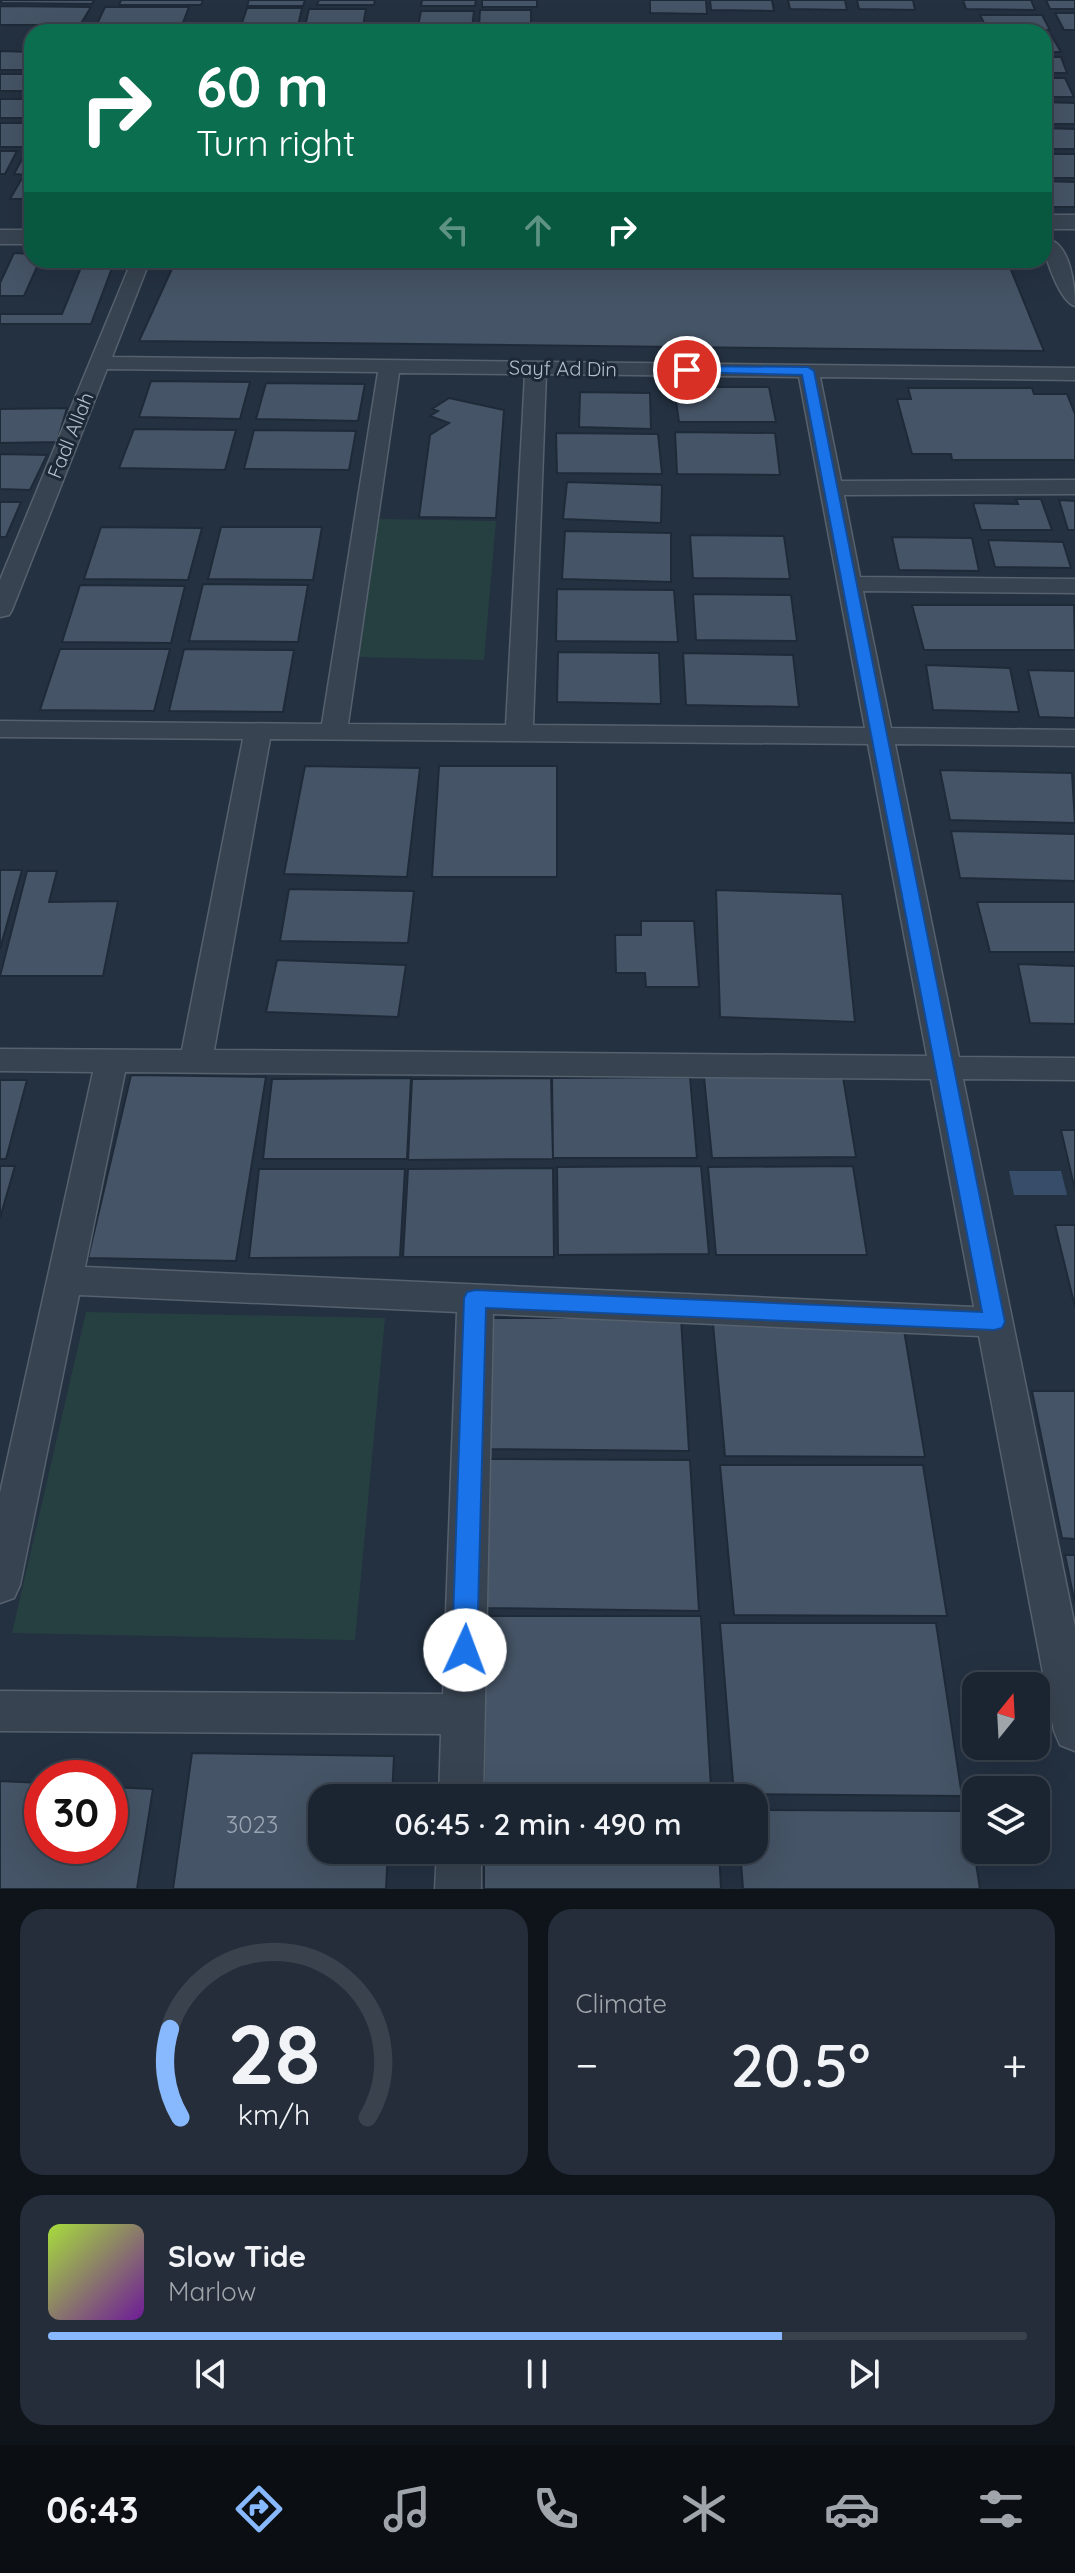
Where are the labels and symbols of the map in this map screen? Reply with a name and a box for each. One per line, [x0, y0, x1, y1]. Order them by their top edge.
pin [653, 336, 721, 404]
street label: Sayf Ad Din [509, 355, 617, 381]
street label: Fadl Allah [41, 388, 99, 482]
position arrow [423, 1608, 507, 1692]
north arrow [962, 1672, 1050, 1760]
speed limit sign: 30 [24, 1760, 128, 1864]
house number: 3023 [226, 1809, 278, 1839]

